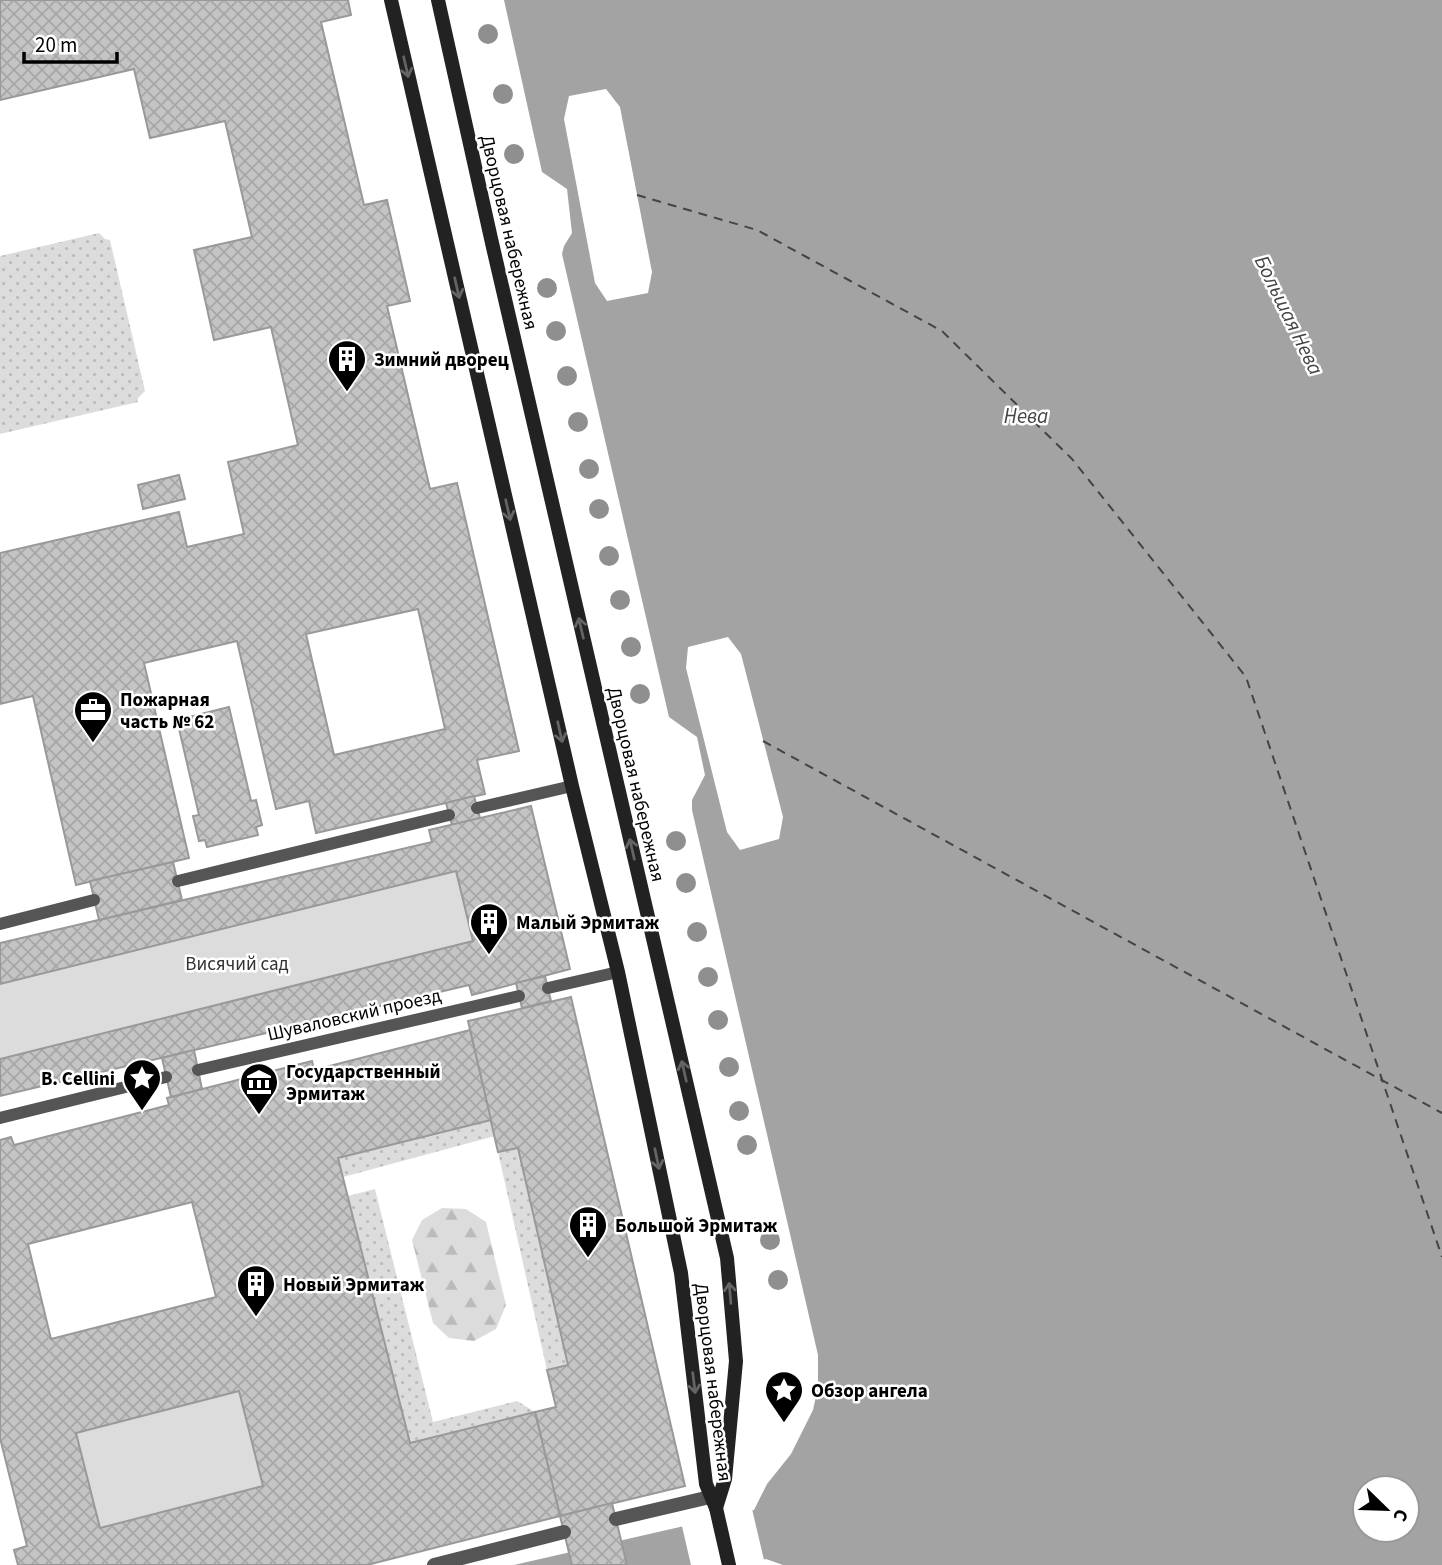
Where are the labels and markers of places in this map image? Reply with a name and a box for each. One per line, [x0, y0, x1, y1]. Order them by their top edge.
building icon: Зимний дворец [326, 338, 368, 393]
place label: Зимний дворец [374, 347, 510, 374]
place label: Пожарная часть № 62 [120, 687, 214, 736]
office icon: Пожарная часть № 62 [72, 689, 114, 744]
building icon: Малый Эрмитаж [468, 901, 510, 956]
place label: Малый Эрмитаж [516, 910, 660, 937]
place icon: B. Cellini [121, 1057, 163, 1112]
place label: Государственный Эрмитаж [286, 1059, 441, 1108]
museum icon: Государственный Эрмитаж [238, 1061, 280, 1116]
place label: B. Cellini [41, 1066, 115, 1093]
building icon: Большой Эрмитаж [567, 1204, 609, 1259]
place label: Большой Эрмитаж [615, 1213, 778, 1240]
building icon: Новый Эрмитаж [235, 1263, 277, 1318]
place label: Новый Эрмитаж [283, 1272, 425, 1299]
place icon: Обзор ангела [763, 1369, 805, 1424]
place label: Обзор ангела [811, 1378, 928, 1405]

